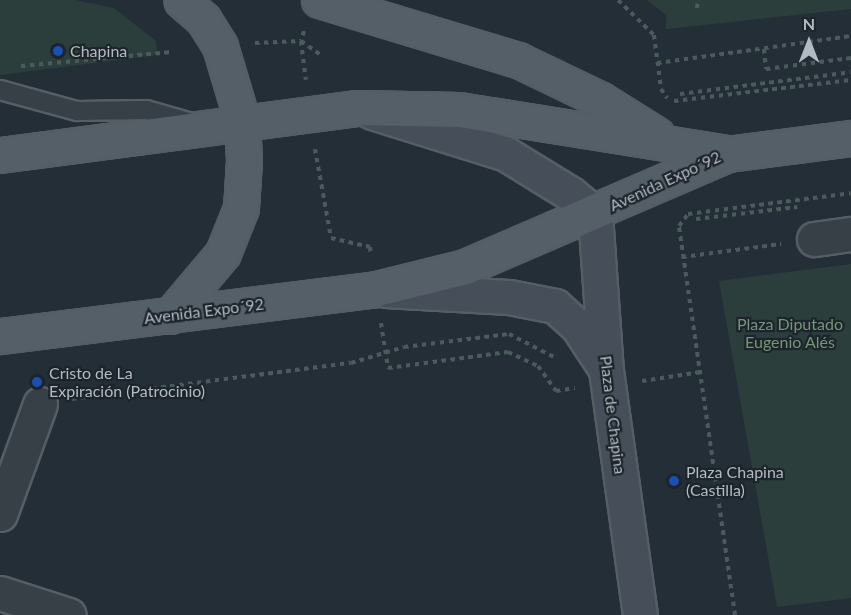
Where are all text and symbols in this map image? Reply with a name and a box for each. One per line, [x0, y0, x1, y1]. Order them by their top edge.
north arrow [779, 12, 839, 72]
text: N [803, 14, 815, 33]
place label: Chapina [70, 41, 127, 61]
marker: Chapina [51, 44, 65, 58]
street label: Avenida Expo´92 [606, 147, 724, 215]
street label: Avenida Expo´92 [143, 294, 265, 328]
park label: Plaza Diputado Eugenio Alés [737, 314, 843, 352]
street label: Plaza de Chapina [596, 355, 630, 475]
place label: Cristo de La Expiración (Patrocinio) [49, 363, 205, 401]
marker: Cristo de La Expiración (Patrocinio) [30, 375, 44, 389]
place label: Plaza Chapina (Castilla) [686, 462, 784, 500]
marker: Plaza Chapina (Castilla) [667, 474, 681, 488]

